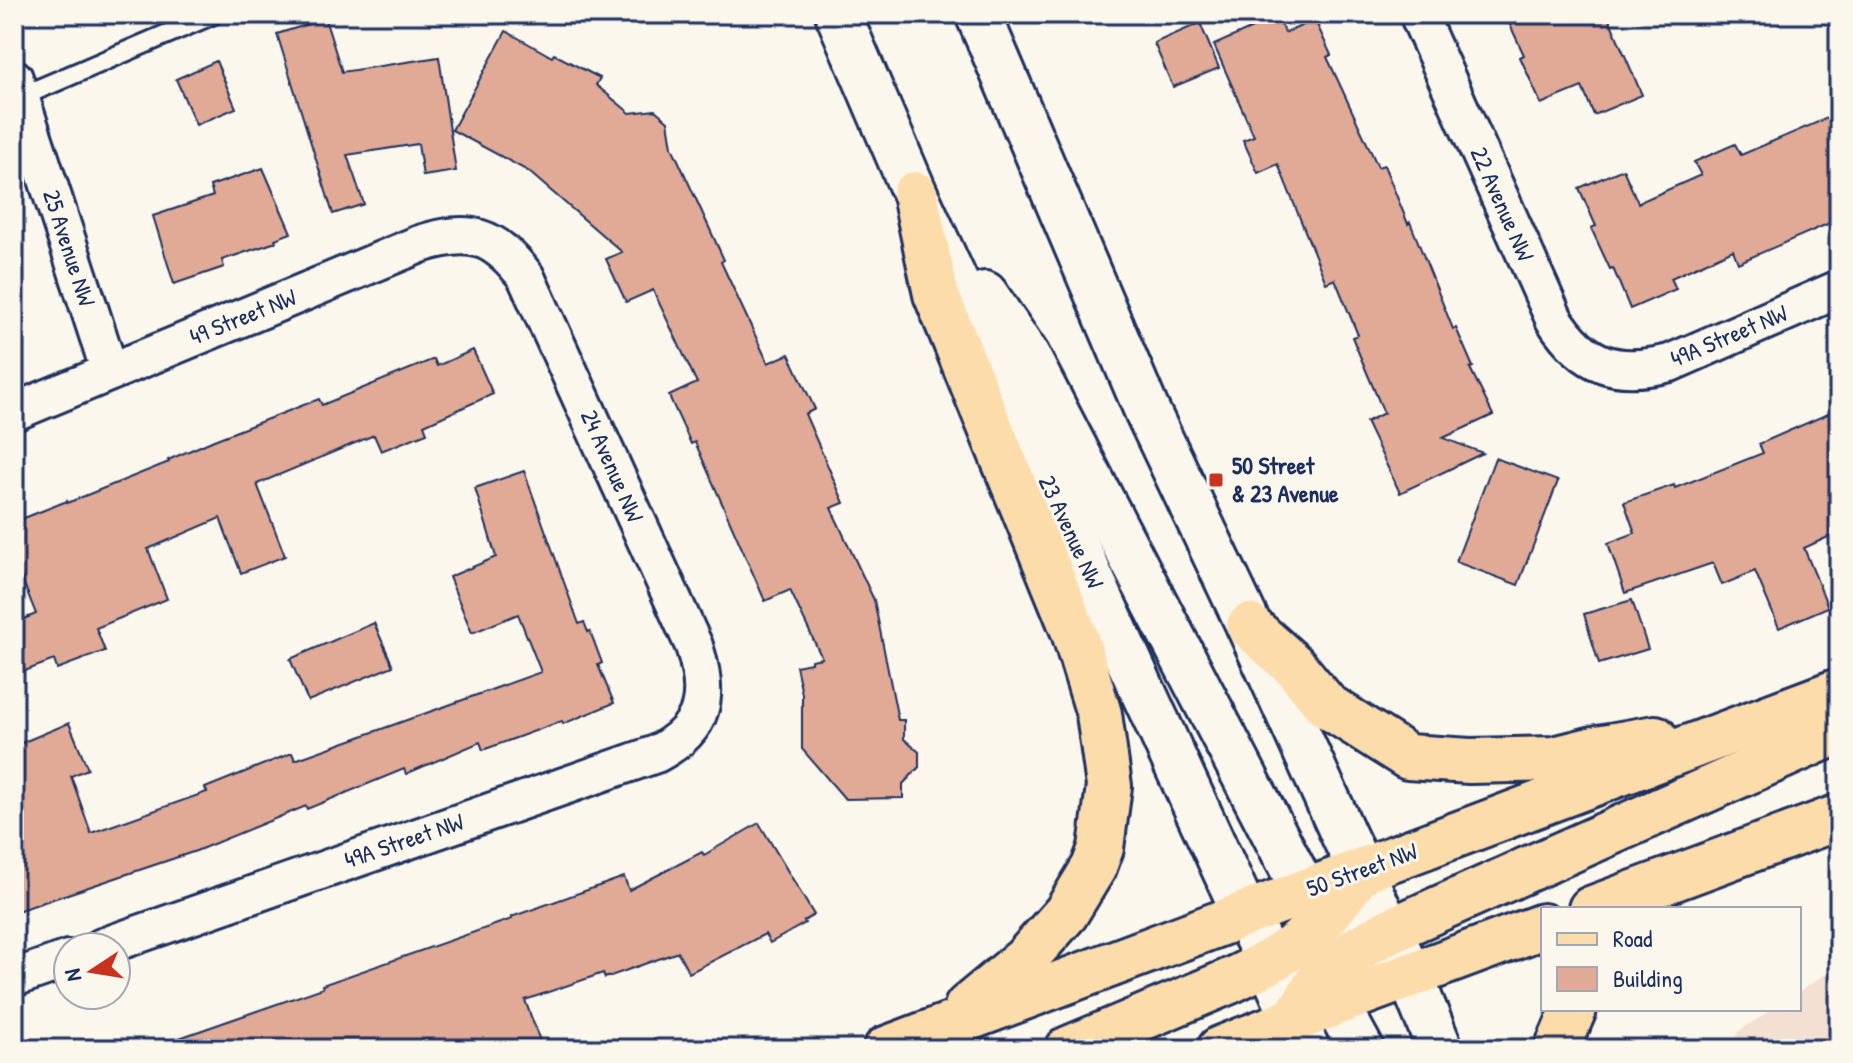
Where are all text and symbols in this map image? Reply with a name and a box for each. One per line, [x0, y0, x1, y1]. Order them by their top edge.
street label: 22 Avenue NW [1464, 141, 1542, 266]
street label: 25 Avenue NW [36, 185, 104, 310]
street label: 49 Street NW [185, 280, 301, 352]
street label: 49A Street NW [1665, 296, 1792, 374]
street label: 24 Avenue NW [574, 404, 652, 527]
place label: 50 Street & 23 Avenue [1232, 449, 1339, 509]
street label: 23 Avenue NW [1032, 470, 1112, 594]
marker: 50 Street & 23 Avenue [1207, 471, 1225, 489]
street label: 49A Street NW [340, 805, 468, 875]
street label: 50 Street NW [1302, 834, 1422, 904]
legend [1541, 907, 1801, 1011]
text: Road [1613, 922, 1652, 954]
north arrow [52, 931, 132, 1011]
text: Building [1613, 962, 1683, 994]
text: N [56, 966, 88, 984]

